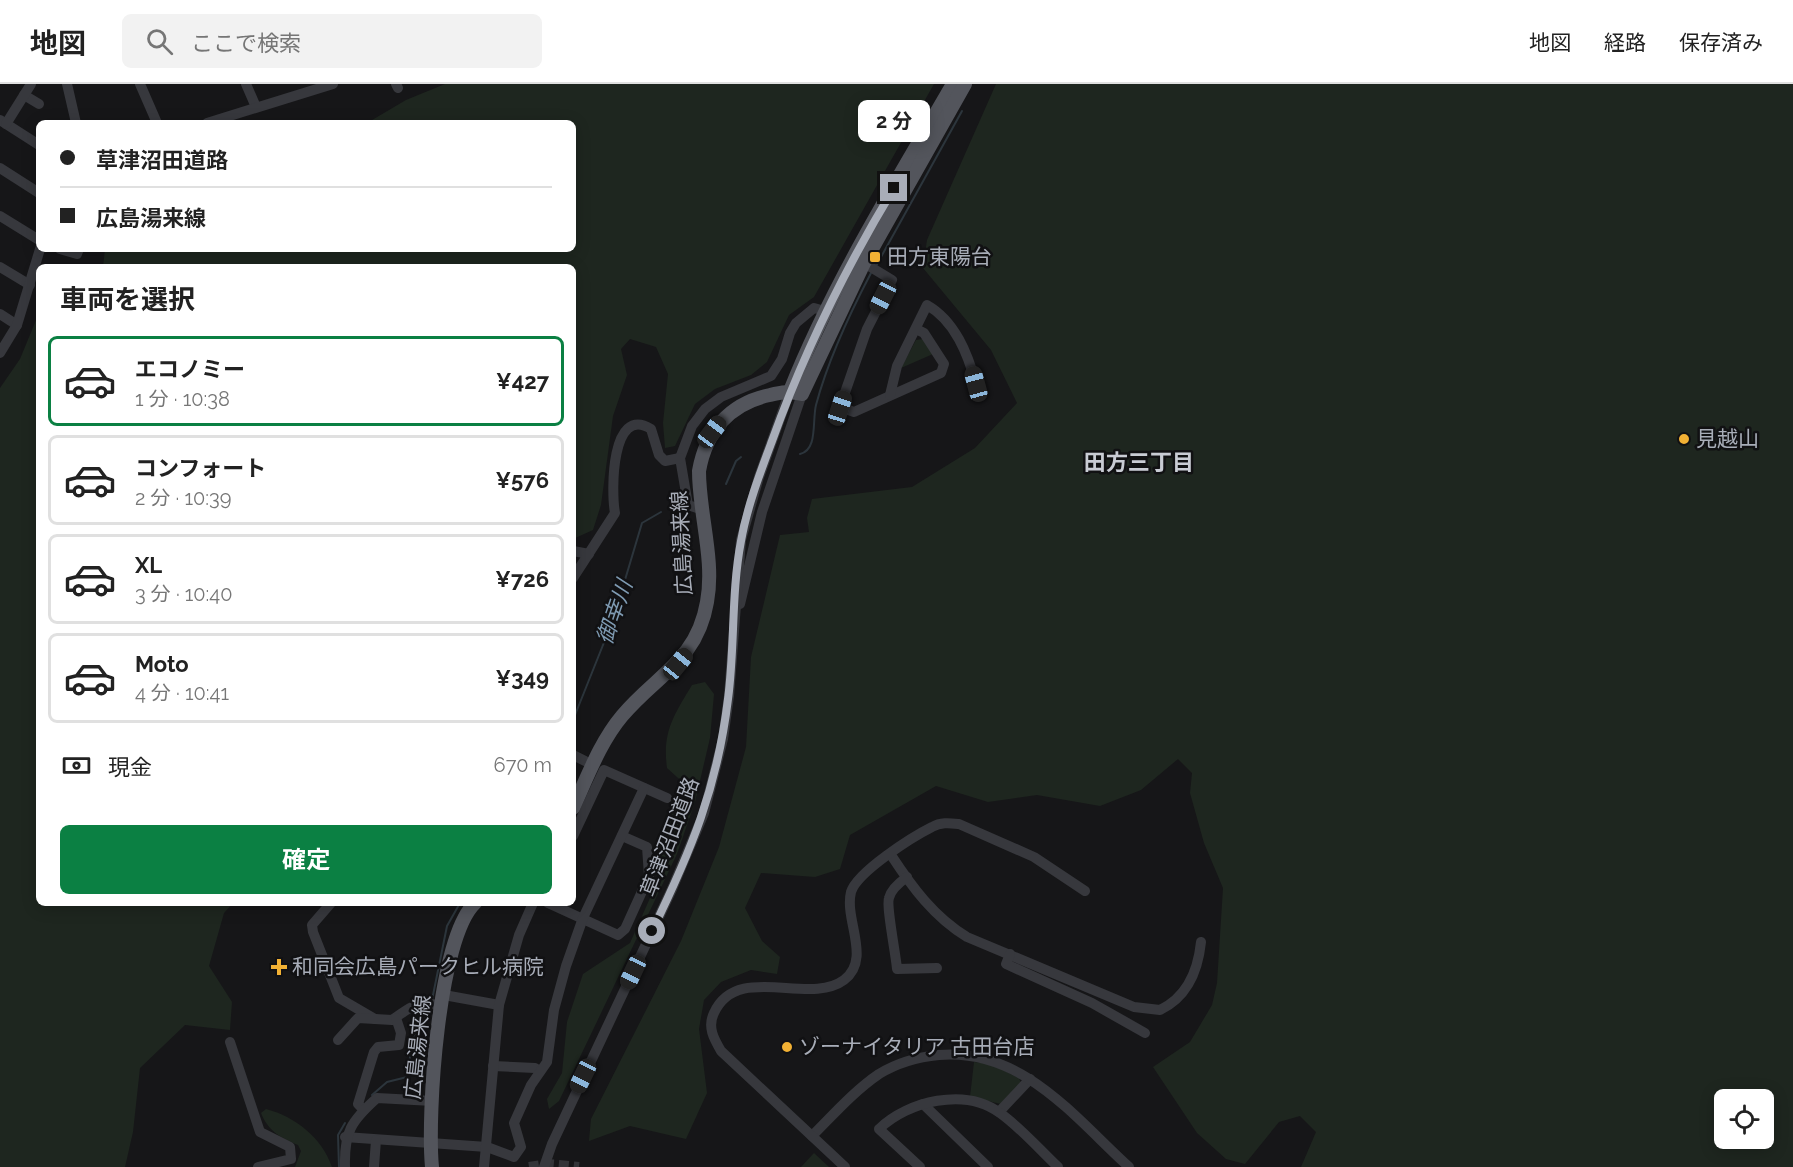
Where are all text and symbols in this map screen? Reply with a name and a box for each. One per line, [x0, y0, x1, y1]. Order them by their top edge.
search box [122, 14, 542, 68]
icon: search [143, 25, 176, 58]
text: 地図 [30, 27, 86, 60]
text: ここで検索 [191, 30, 301, 56]
text: 地図 [1529, 30, 1571, 55]
text: 経路 [1604, 30, 1646, 55]
text: 保存済み [1679, 30, 1763, 55]
callout: 2 分 [858, 101, 930, 143]
text: 2 分 [876, 109, 912, 133]
text: 草津沼田道路 [96, 147, 228, 173]
route end [880, 174, 907, 201]
text: 広島湯来線 [96, 205, 206, 231]
place label: 田方東陽台 [887, 244, 992, 269]
marker: 田方東陽台 [868, 250, 882, 264]
car [867, 277, 899, 317]
text: 車両を選択 [60, 284, 195, 315]
icon: car [63, 354, 117, 408]
text: エコノミー [135, 356, 245, 382]
car [963, 364, 989, 404]
text: ¥427 [496, 368, 549, 394]
text: 1 分 · 10:38 [135, 387, 230, 411]
car [826, 388, 854, 428]
car [694, 412, 730, 452]
place label: 見越山 [1696, 426, 1759, 451]
marker: 見越山 [1677, 432, 1691, 446]
district label: 田方三丁目 [1084, 449, 1194, 475]
icon: car [63, 453, 117, 507]
text: コンフォート [135, 455, 266, 481]
text: ¥576 [495, 467, 549, 493]
text: 2 分 · 10:39 [135, 486, 231, 510]
street label: 広島湯来線 [666, 490, 697, 596]
icon: car [63, 552, 117, 606]
text: XL [135, 552, 162, 578]
text: ¥726 [495, 566, 549, 592]
water label: 御幸川 [591, 575, 638, 647]
text: 3 分 · 10:40 [135, 582, 232, 606]
car [660, 644, 696, 684]
icon: car [63, 651, 117, 705]
text: Moto [135, 651, 189, 677]
text: ¥349 [496, 665, 549, 691]
text: 4 分 · 10:41 [135, 681, 229, 705]
icon: cash [60, 749, 93, 782]
text: 670 m [494, 753, 552, 777]
text: 現金 [108, 754, 152, 780]
street label: 草津沼田道路 [635, 774, 704, 900]
button: 確定 [60, 825, 552, 894]
route start [638, 917, 665, 944]
car [617, 952, 649, 992]
place label: 和同会広島パークヒル病院 [292, 954, 544, 979]
marker: 和同会広島パークヒル病院 [270, 958, 288, 976]
street label: 広島湯来線 [400, 993, 435, 1100]
place label: ゾーナイタリア 古田台店 [799, 1034, 1035, 1059]
marker: ゾーナイタリア 古田台店 [780, 1040, 794, 1054]
car [567, 1056, 599, 1096]
map controls [1714, 1089, 1774, 1149]
button: locate [1714, 1089, 1774, 1149]

